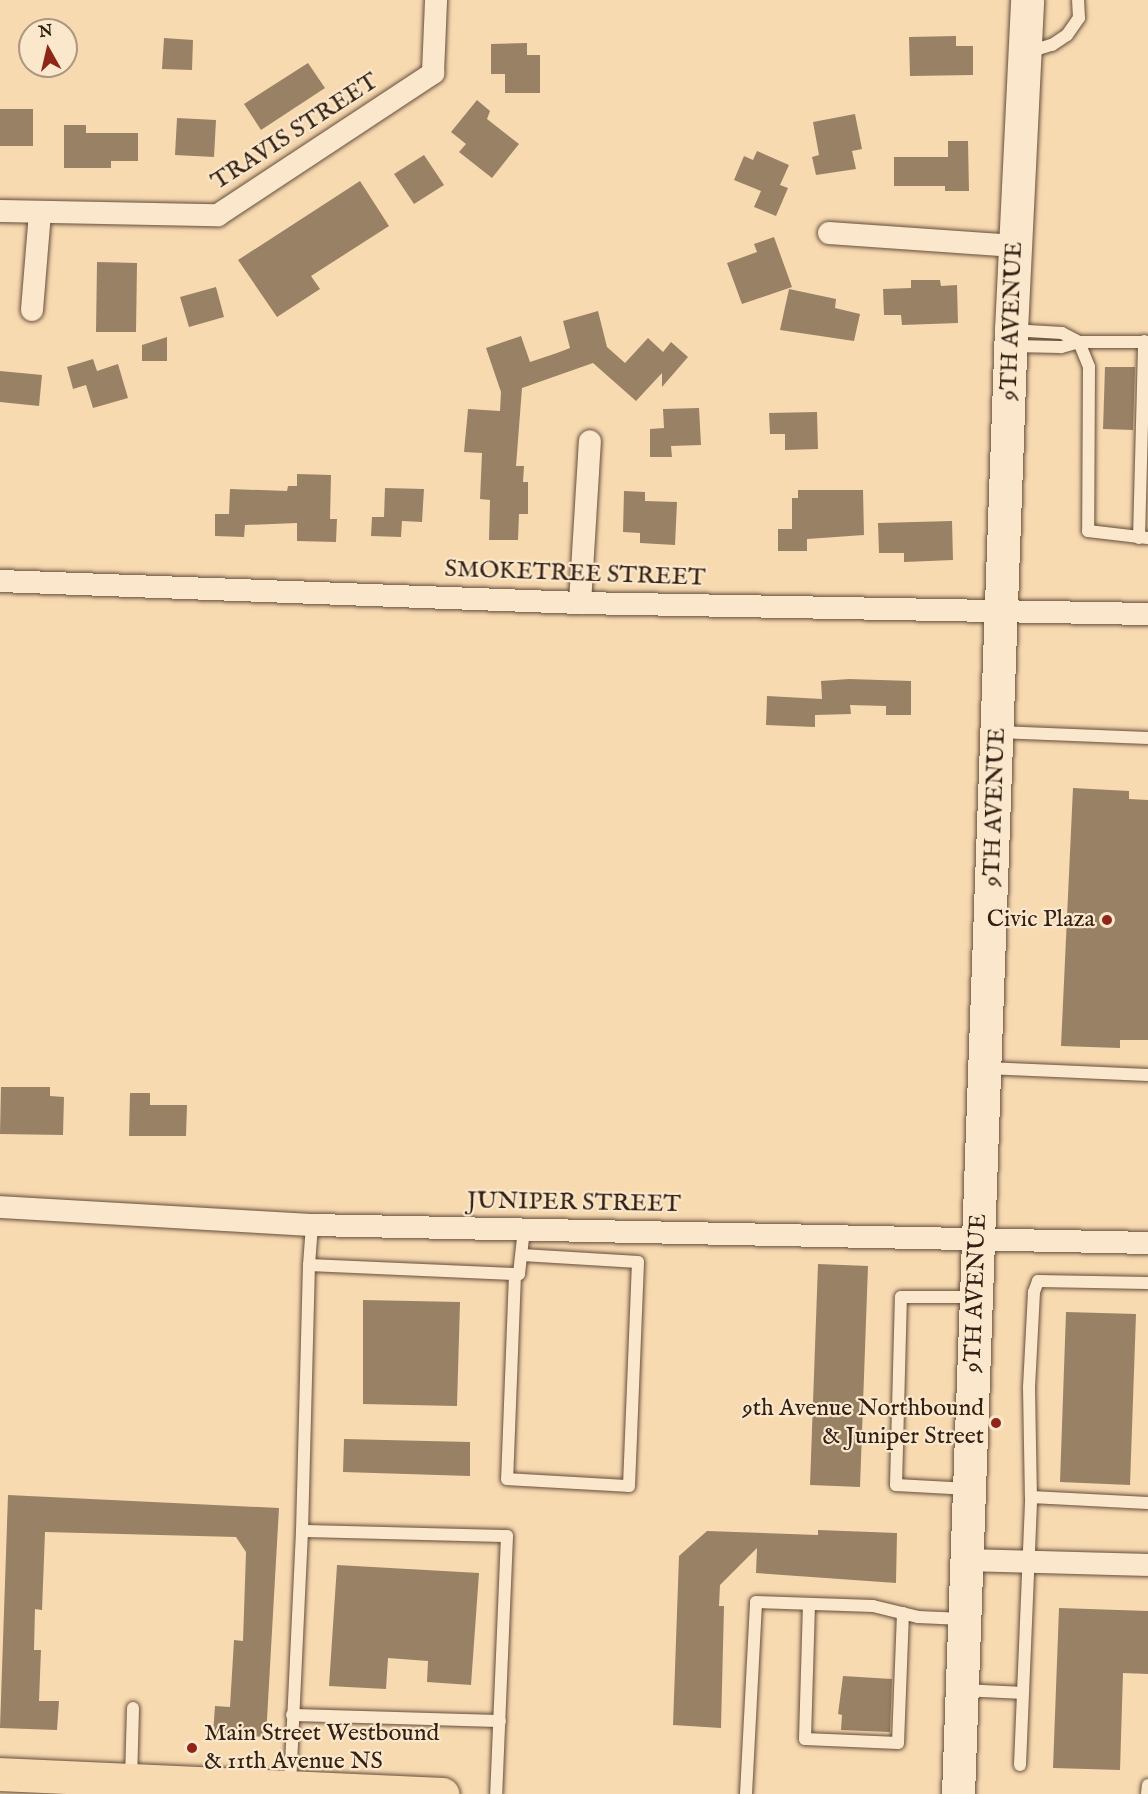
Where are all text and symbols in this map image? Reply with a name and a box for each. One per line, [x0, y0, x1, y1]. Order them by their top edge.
north arrow [18, 18, 78, 78]
text: N [38, 21, 54, 43]
street label: TRAVIS STREET [206, 67, 384, 197]
street label: 9TH AVENUE [995, 241, 1029, 401]
street label: SMOKETREE STREET [444, 555, 706, 593]
street label: 9TH AVENUE [978, 727, 1012, 887]
place label: Civic Plaza [987, 906, 1095, 934]
marker: Civic Plaza [1100, 913, 1114, 927]
street label: JUNIPER STREET [467, 1187, 681, 1219]
street label: 9TH AVENUE [959, 1213, 993, 1373]
place label: 9th Avenue Northbound & Juniper Street [742, 1395, 984, 1451]
marker: 9th Avenue Northbound & Juniper Street [989, 1416, 1003, 1430]
place label: Main Street Westbound & 11th Avenue NS [204, 1720, 439, 1776]
marker: Main Street Westbound & 11th Avenue NS [185, 1741, 199, 1755]

